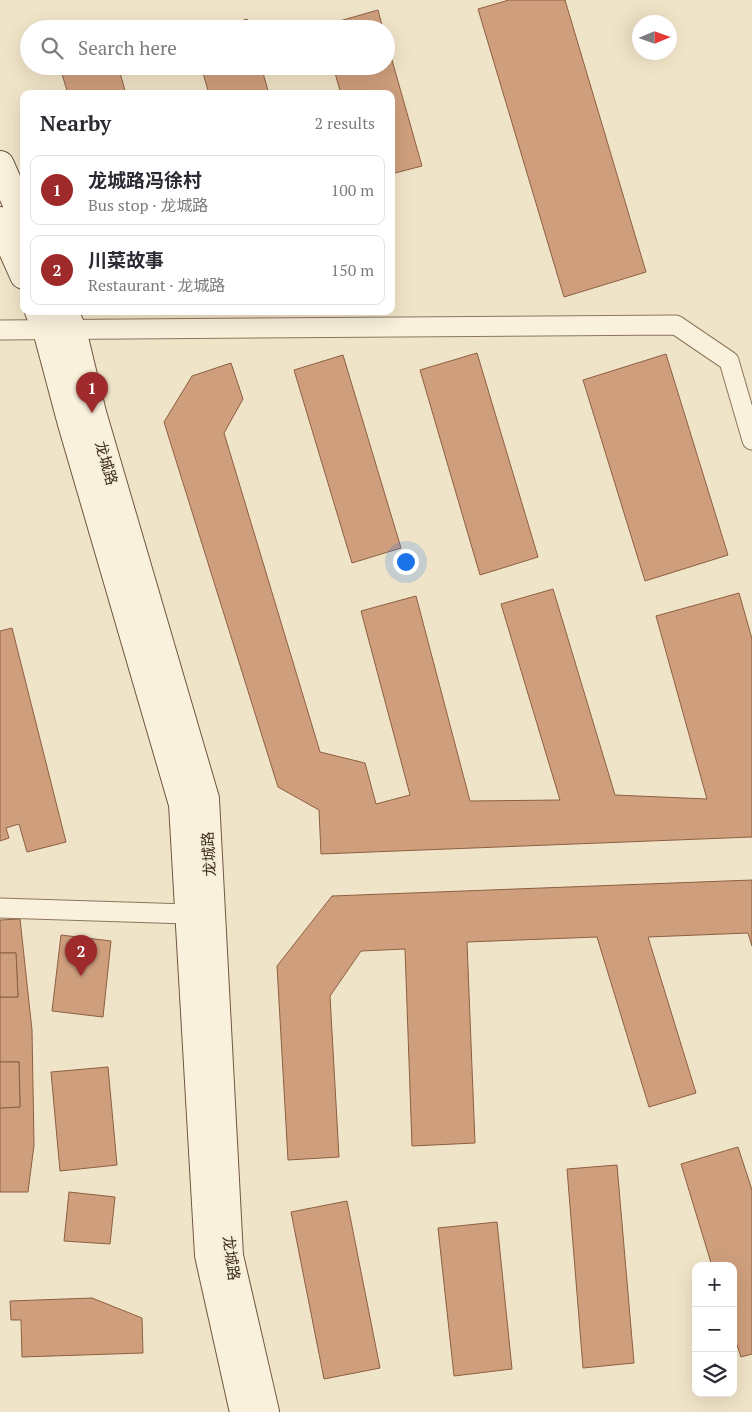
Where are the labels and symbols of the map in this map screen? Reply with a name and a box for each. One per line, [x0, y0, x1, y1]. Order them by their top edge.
north arrow [632, 15, 677, 60]
pin: 1 [76, 372, 108, 413]
street label: 龙城路 [91, 439, 123, 487]
your location [393, 549, 419, 575]
street label: 龙城路 [197, 831, 219, 877]
pin: 2 [65, 935, 97, 976]
street label: 龙城路 [219, 1234, 245, 1282]

